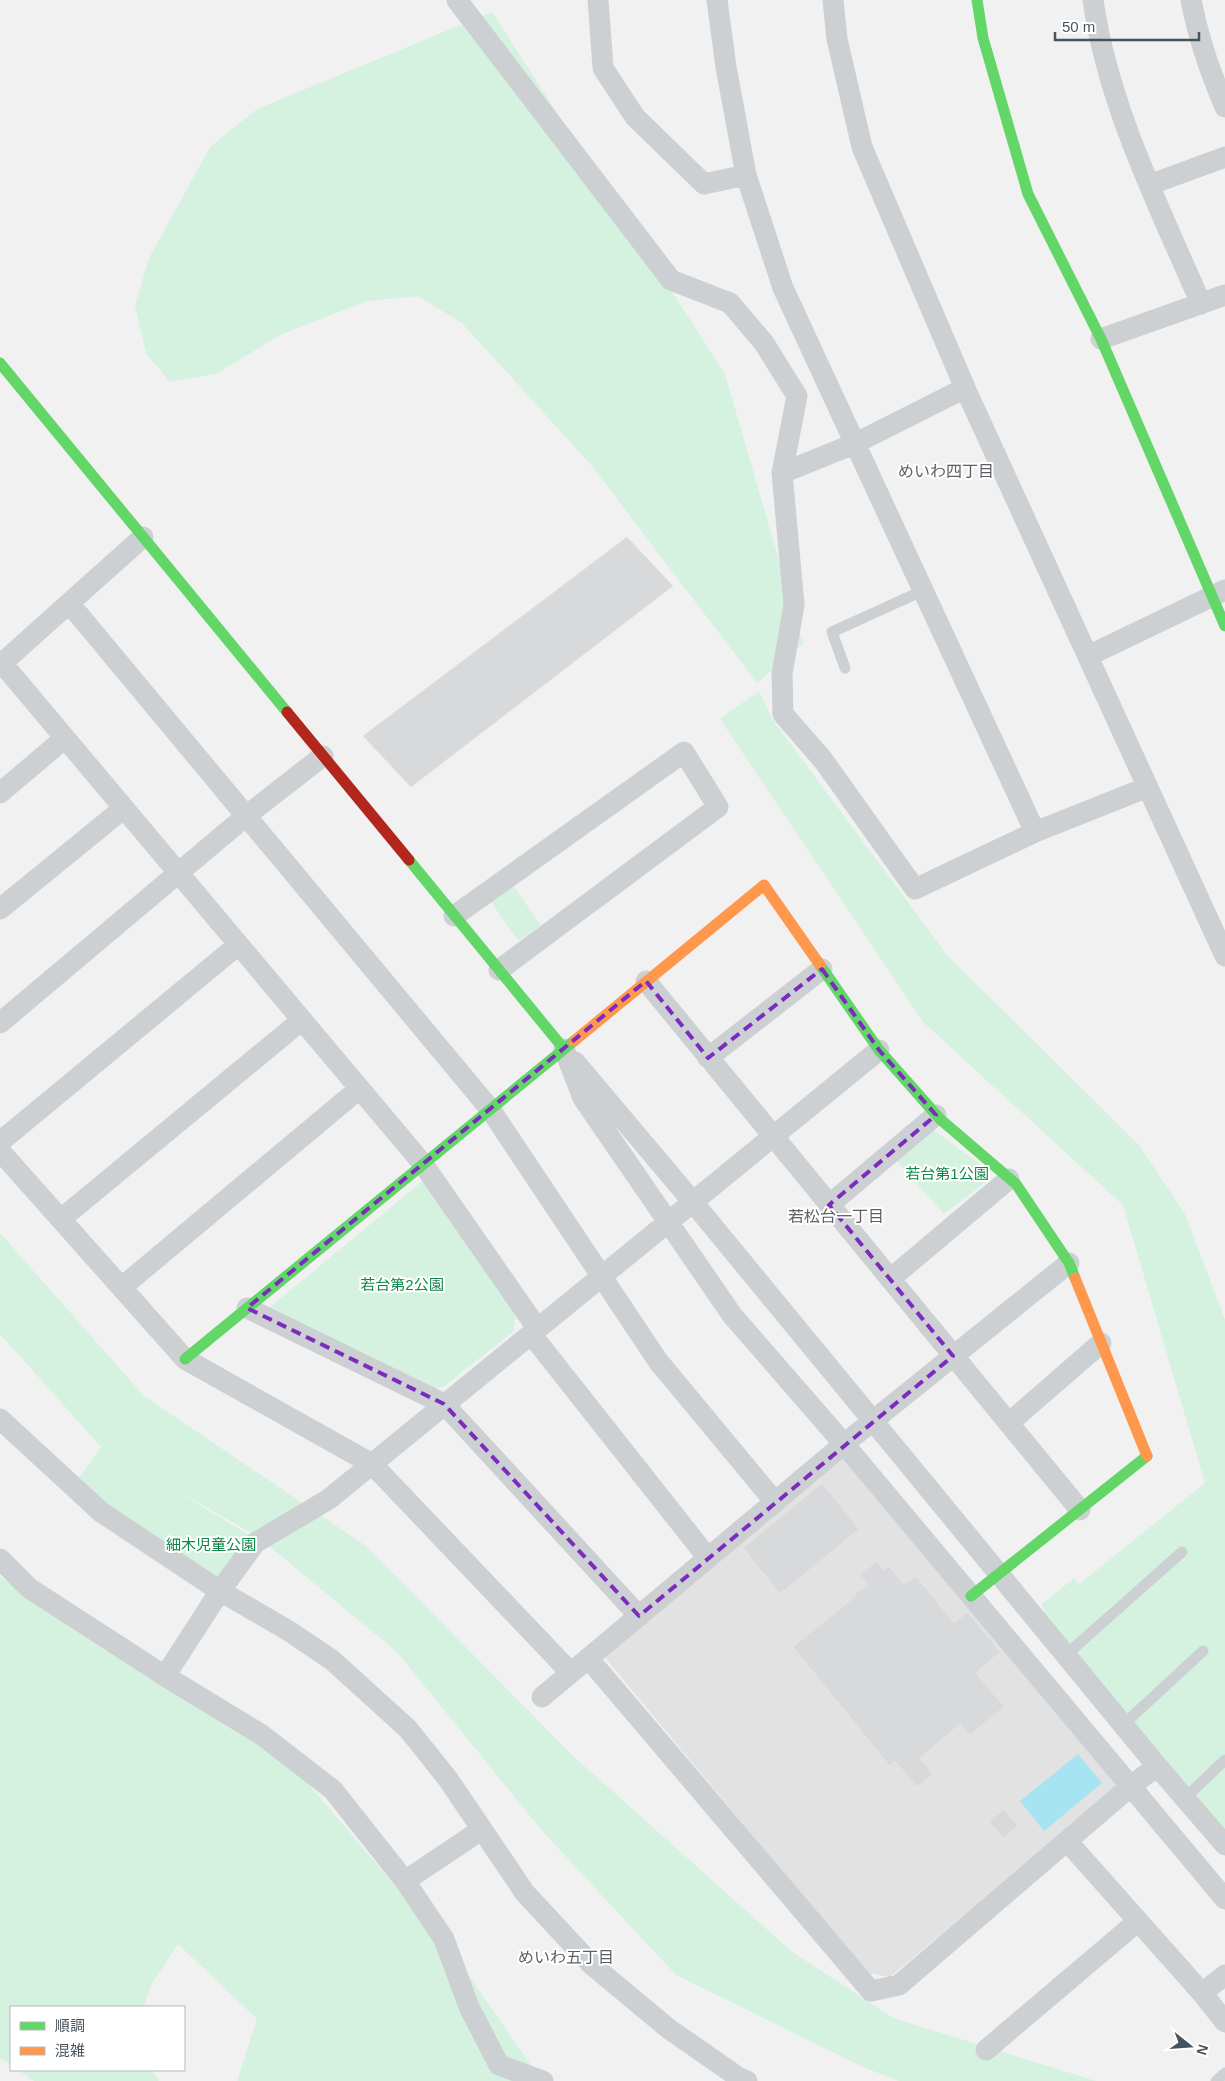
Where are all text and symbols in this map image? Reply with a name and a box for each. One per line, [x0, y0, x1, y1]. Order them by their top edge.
scale bar [1055, 10, 1199, 42]
text: 50 m [1062, 18, 1095, 35]
district label: めいわ四丁目 [898, 463, 994, 480]
park label: 若台第1公園 [905, 1165, 989, 1182]
district label: 若松台一丁目 [788, 1208, 884, 1225]
park label: 若台第2公園 [360, 1276, 444, 1293]
park label: 細木児童公園 [166, 1536, 256, 1553]
district label: めいわ五丁目 [518, 1949, 614, 1966]
legend [10, 2006, 185, 2071]
text: 順調 [55, 2017, 85, 2034]
north arrow [1165, 2021, 1215, 2071]
text: 混雑 [55, 2042, 85, 2059]
text: N [1193, 2043, 1212, 2057]

